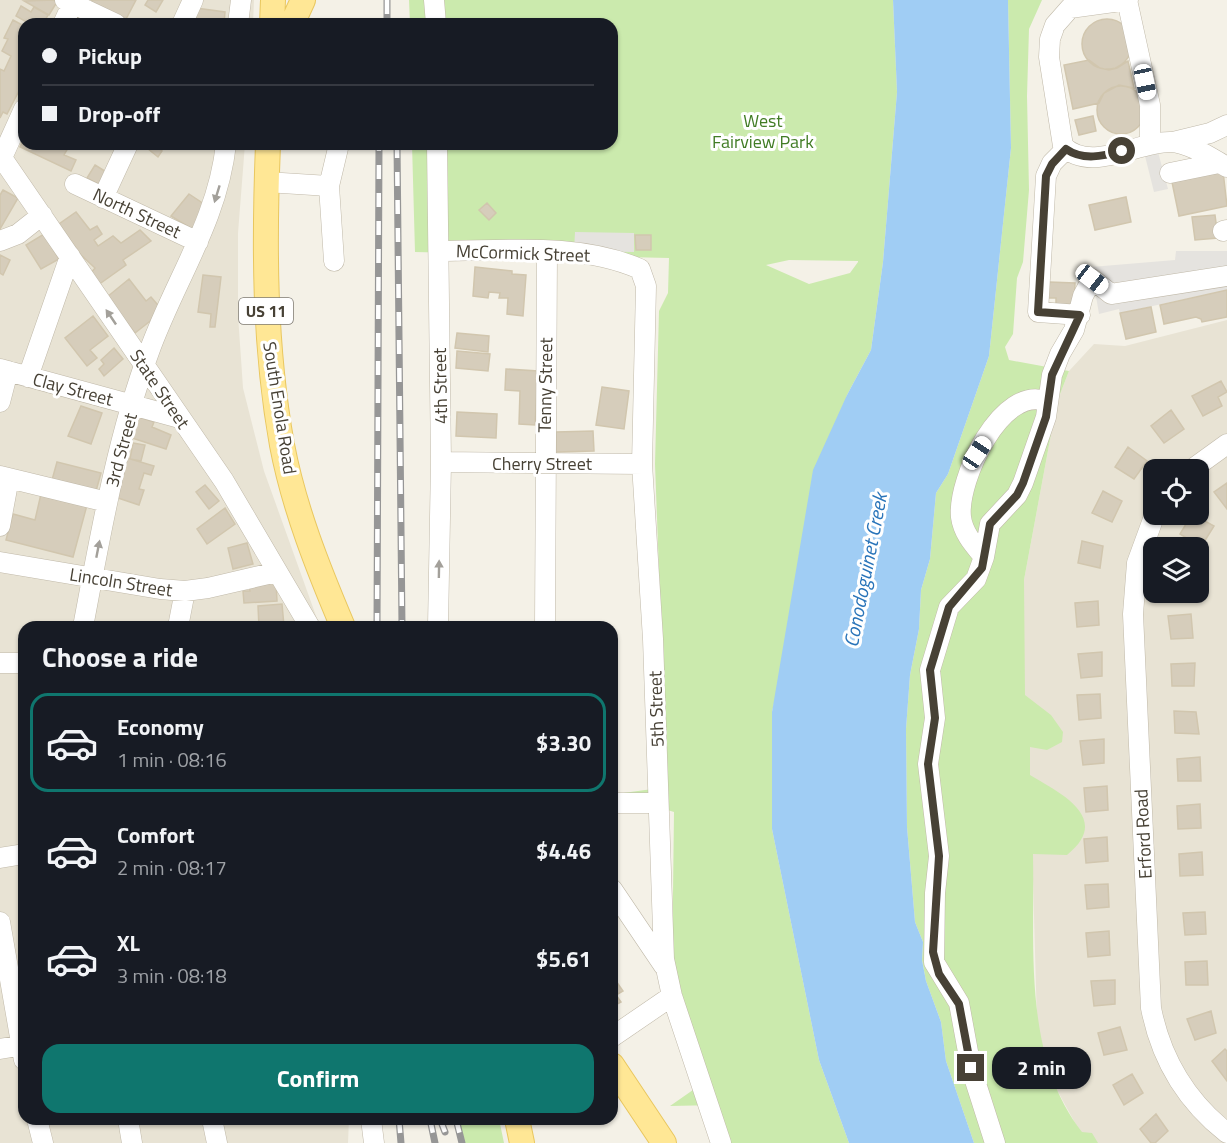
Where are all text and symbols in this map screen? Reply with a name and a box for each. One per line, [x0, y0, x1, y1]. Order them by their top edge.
text: Pickup [78, 39, 142, 73]
car [1132, 63, 1158, 101]
text: Drop-off [78, 97, 160, 131]
park label: West Fairview Park [712, 107, 814, 155]
route start [1108, 137, 1135, 164]
street label: North Street [89, 181, 186, 245]
one-way arrow [212, 185, 221, 203]
street label: McCormick Street [456, 237, 591, 269]
car [1072, 261, 1112, 297]
road number: US 11 [239, 298, 293, 324]
one-way arrow [106, 309, 117, 325]
street label: Tenny Street [531, 336, 559, 433]
street label: South Enola Road [256, 340, 304, 476]
street label: State Street [123, 344, 197, 435]
street label: 4th Street [426, 347, 454, 424]
street label: Clay Street [30, 365, 117, 413]
street label: 3rd Street [98, 409, 144, 490]
car [959, 433, 995, 473]
street label: Cherry Street [492, 450, 593, 477]
map controls [1143, 459, 1209, 603]
button: locate [1143, 459, 1209, 525]
water label: Conodoguinet Creek [835, 488, 896, 650]
button: layers [1143, 537, 1209, 603]
one-way arrow [94, 539, 103, 558]
one-way arrow [435, 559, 444, 578]
street label: Lincoln Street [68, 561, 175, 604]
text: Choose a ride [42, 636, 198, 677]
street label: 5th Street [641, 670, 671, 748]
text: Economy [117, 710, 204, 744]
icon: car [45, 716, 99, 770]
text: $3.30 [536, 726, 591, 760]
text: 1 min · 08:16 [117, 744, 227, 775]
street label: Erford Road [1127, 788, 1159, 880]
text: Comfort [117, 818, 195, 852]
icon: car [45, 824, 99, 878]
text: $4.46 [536, 834, 591, 868]
text: 2 min · 08:17 [117, 852, 227, 883]
text: XL [117, 926, 140, 960]
icon: car [45, 932, 99, 986]
text: $5.61 [536, 942, 591, 976]
text: 3 min · 08:18 [117, 960, 227, 991]
button: Confirm [42, 1044, 594, 1113]
callout: 2 min [992, 1047, 1091, 1089]
text: 2 min [1017, 1052, 1066, 1083]
route end [957, 1054, 984, 1081]

